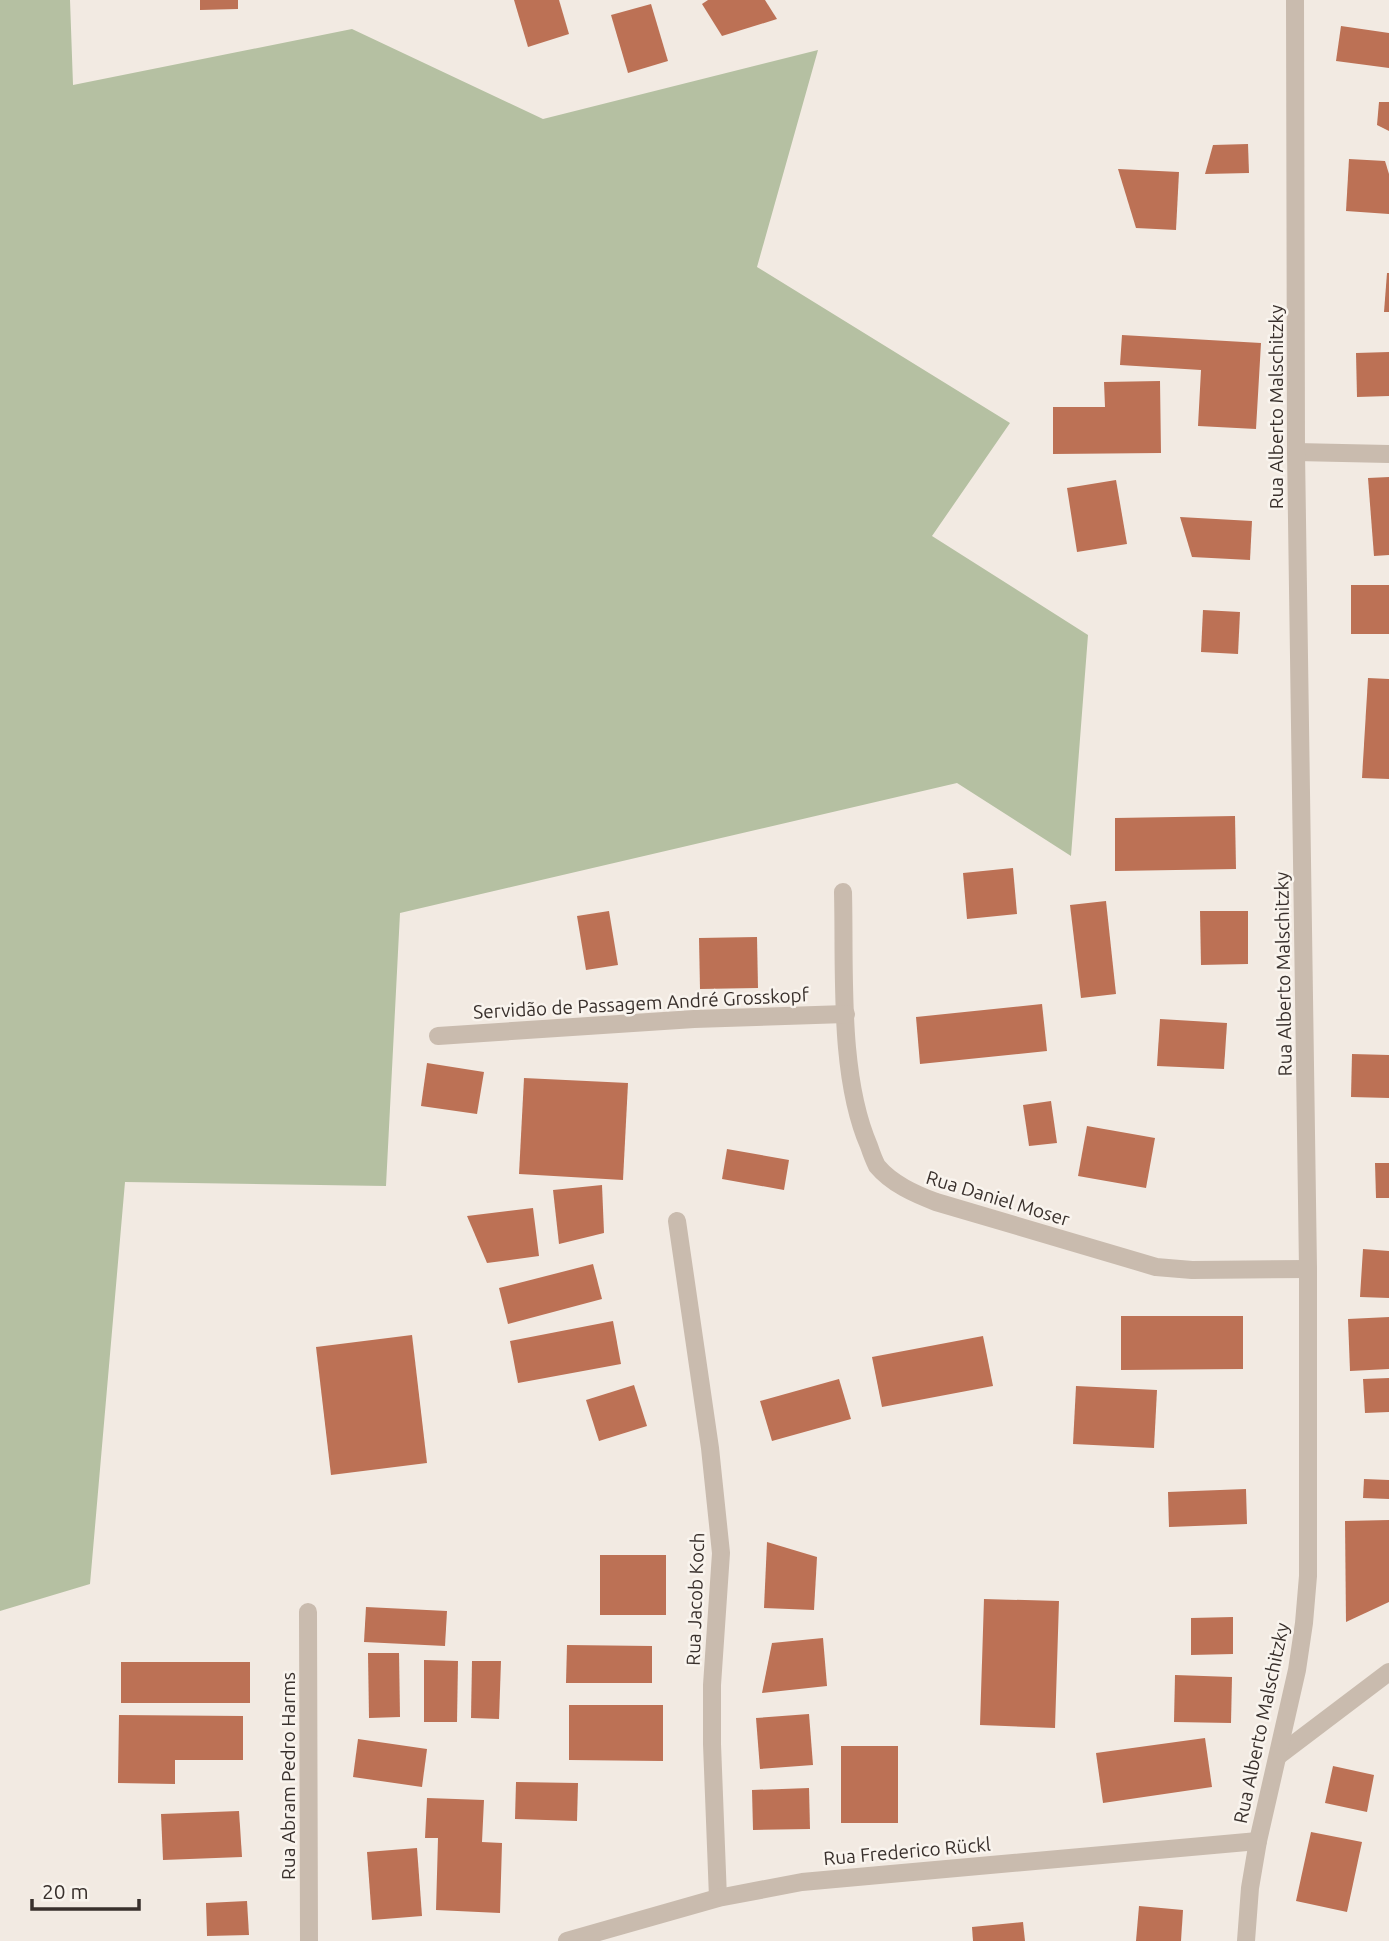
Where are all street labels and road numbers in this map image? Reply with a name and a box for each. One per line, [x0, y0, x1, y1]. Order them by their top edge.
street label: Rua Alberto Malschitzky [1265, 305, 1287, 509]
street label: Rua Alberto Malschitzky [1270, 872, 1296, 1076]
street label: Servidão de Passagem André Grosskopf [473, 983, 810, 1023]
street label: Rua Daniel Moser [924, 1166, 1072, 1230]
street label: Rua Jacob Koch [682, 1532, 708, 1666]
street label: Rua Alberto Malschitzky [1229, 1621, 1293, 1825]
street label: Rua Abram Pedro Harms [277, 1672, 299, 1880]
street label: Rua Frederico Rückl [822, 1833, 992, 1869]

